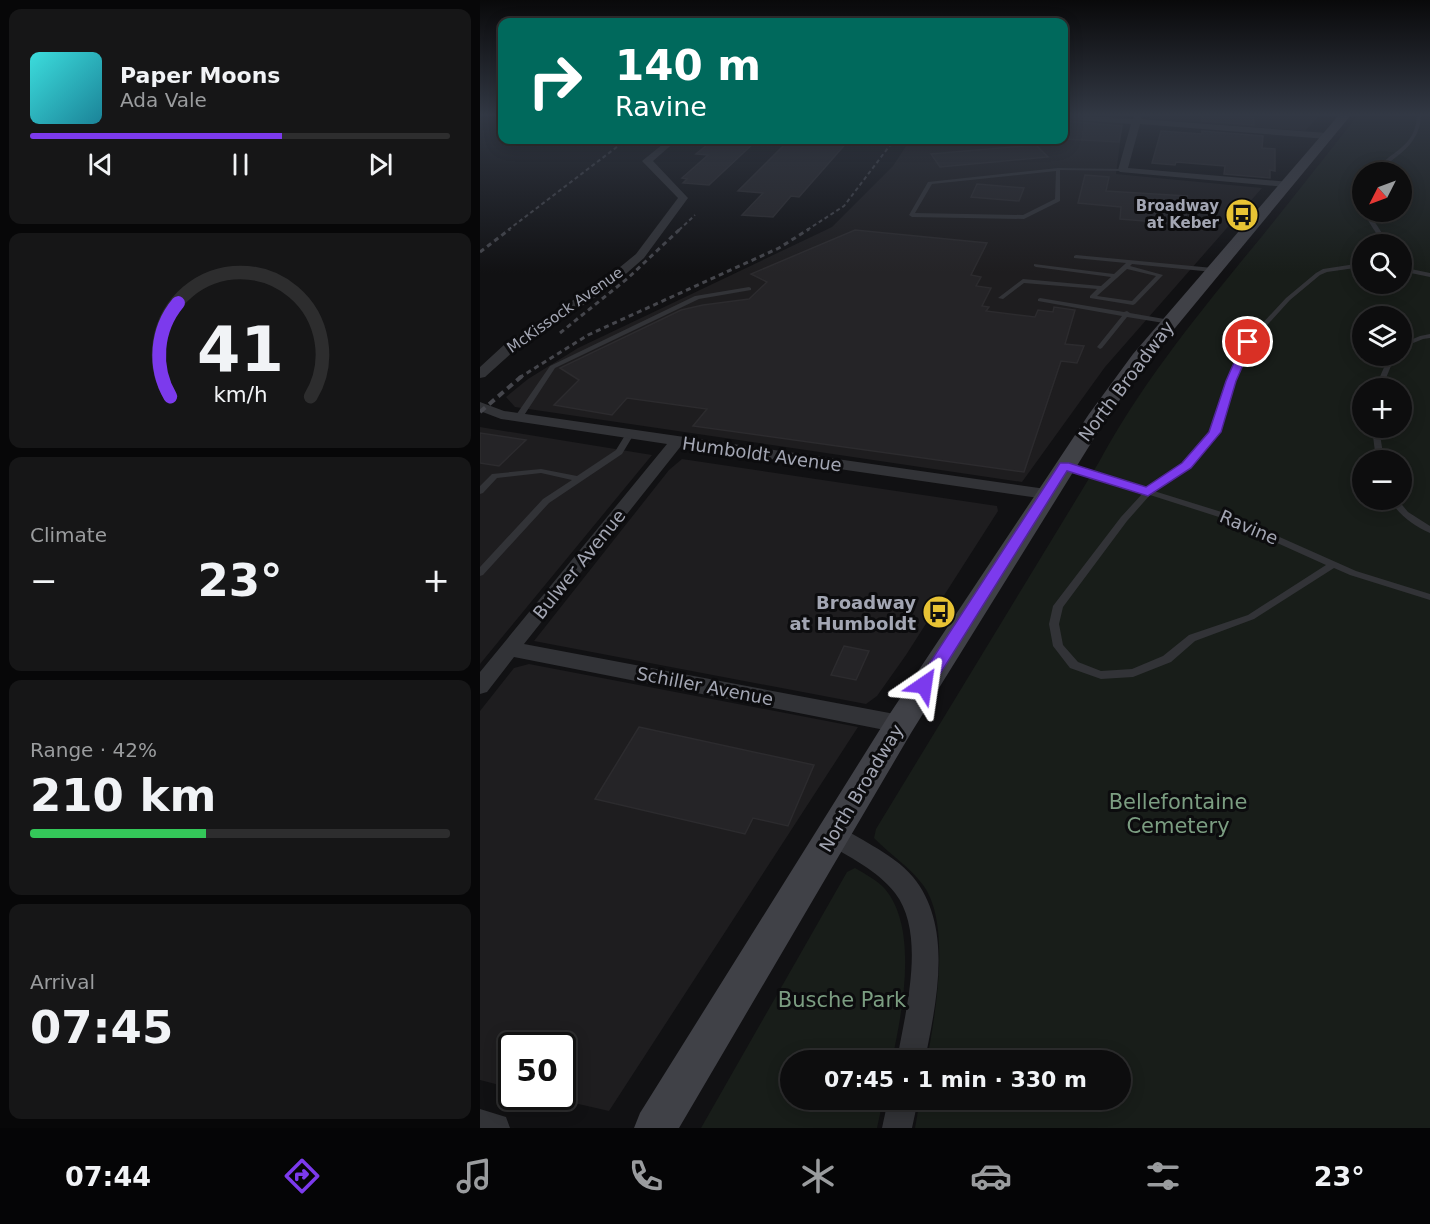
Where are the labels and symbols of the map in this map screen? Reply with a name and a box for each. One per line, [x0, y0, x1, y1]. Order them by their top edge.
north arrow [1352, 162, 1412, 222]
place label: Broadway at Keber [1136, 197, 1220, 232]
bus stop icon: Broadway at Keber [1224, 197, 1260, 233]
street label: McKissock Avenue [504, 263, 626, 357]
street label: North Broadway [1074, 316, 1178, 445]
pin [1222, 316, 1273, 367]
street label: Humboldt Avenue [681, 432, 843, 476]
street label: Bulwer Avenue [528, 505, 630, 623]
street label: Ravine [1217, 505, 1281, 549]
place label: Broadway at Humboldt [789, 592, 916, 634]
bus stop icon: Broadway at Humboldt [921, 594, 957, 630]
position arrow [892, 653, 956, 717]
street label: Schiller Avenue [635, 662, 775, 710]
street label: North Broadway [815, 720, 908, 856]
park label: Bellefontaine Cemetery [1109, 790, 1247, 838]
park label: Busche Park [778, 988, 907, 1012]
speed limit sign: 50 [498, 1032, 576, 1110]

